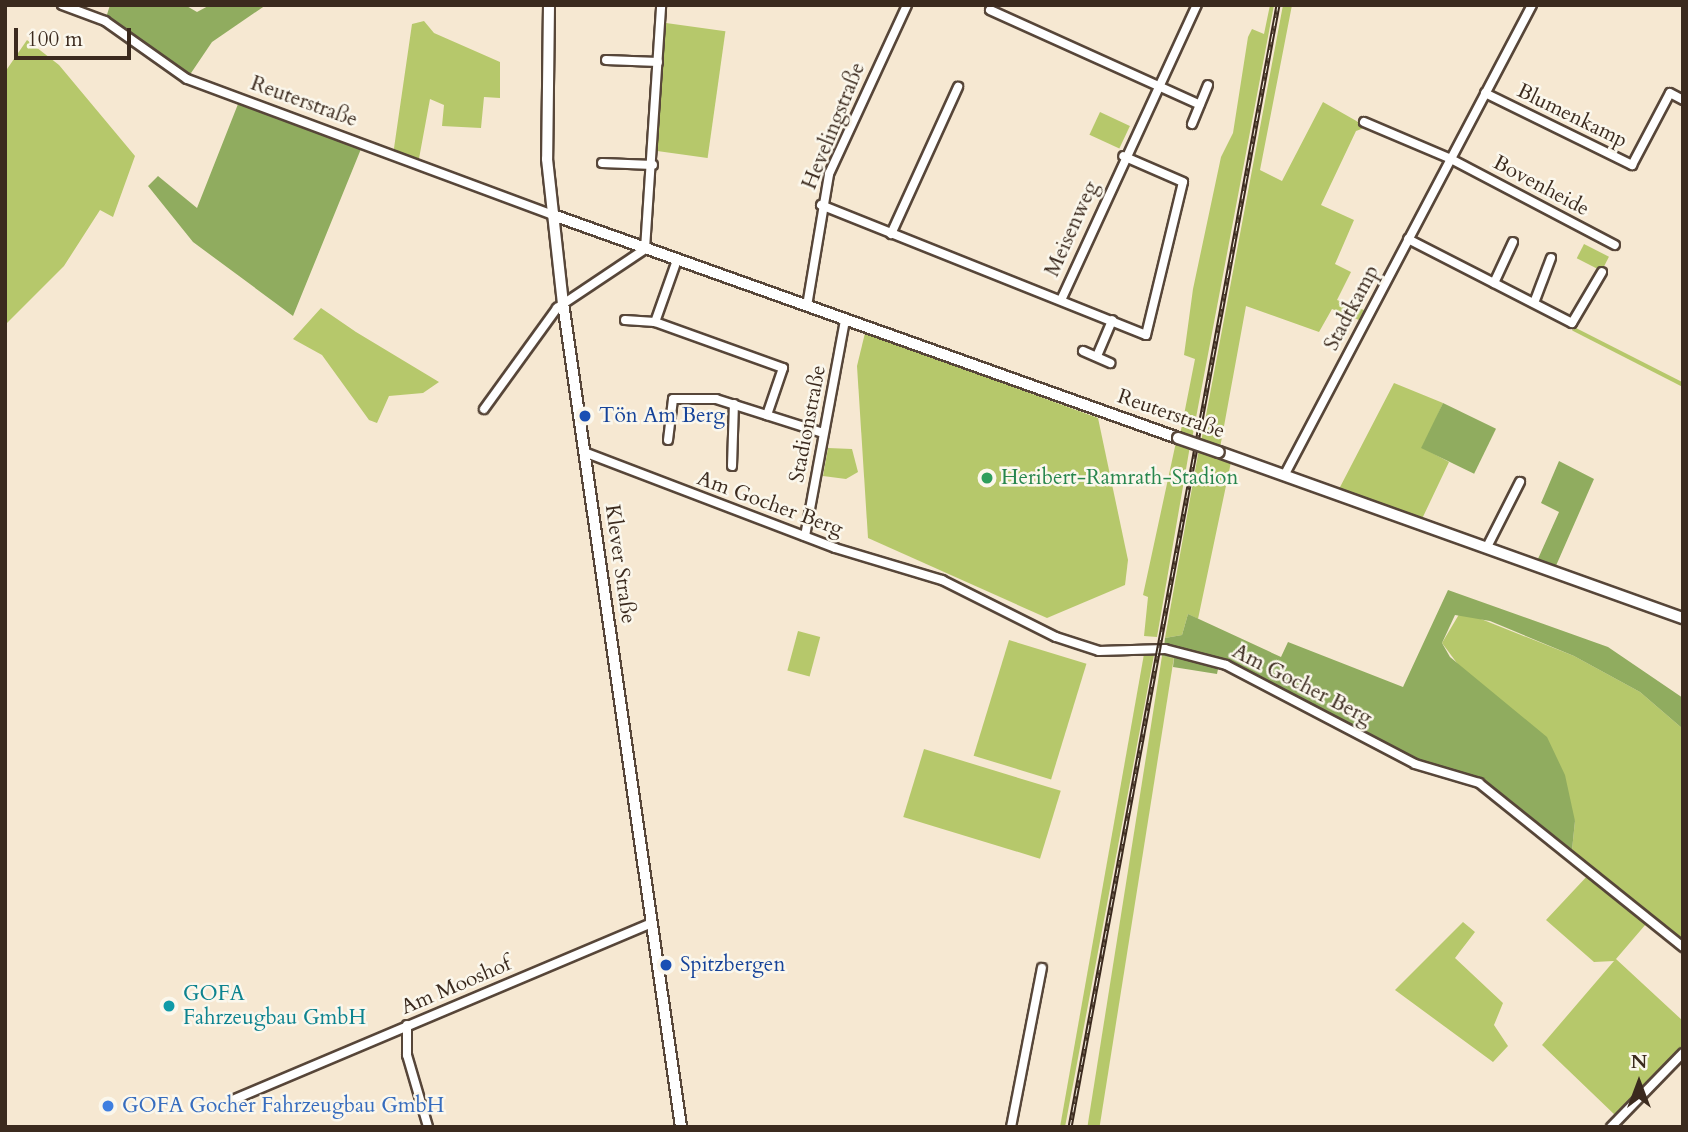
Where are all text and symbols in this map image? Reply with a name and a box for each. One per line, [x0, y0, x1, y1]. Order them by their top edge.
scale bar [18, 14, 135, 58]
text: 100 m [27, 25, 83, 54]
street label: Hevelingstraße [797, 59, 871, 193]
street label: Reuterstraße [247, 71, 361, 133]
street label: Blumenkamp [1513, 78, 1631, 154]
street label: Bovenheide [1489, 150, 1593, 222]
street label: Meisenweg [1040, 177, 1104, 281]
street label: Stadtkamp [1319, 261, 1385, 355]
street label: Stadionstraße [784, 363, 832, 485]
street label: Reuterstraße [1114, 384, 1228, 444]
place label: Tön Am Berg [599, 403, 725, 429]
marker: Tön Am Berg [577, 408, 593, 424]
place label: Heribert-Ramrath-Stadion [1001, 465, 1238, 491]
street label: Am Gocher Berg [694, 466, 846, 542]
marker: Heribert-Ramrath-Stadion [979, 470, 995, 486]
street label: Klever Straße [599, 503, 641, 625]
street label: Am Gocher Berg [1228, 639, 1376, 731]
street label: Am Mooshof [397, 952, 515, 1020]
place label: Spitzbergen [680, 952, 785, 978]
marker: Spitzbergen [658, 957, 674, 973]
place label: GOFA Fahrzeugbau GmbH [183, 981, 366, 1031]
marker: GOFA Fahrzeugbau GmbH [161, 998, 177, 1014]
north arrow [1604, 1048, 1674, 1118]
text: N [1631, 1049, 1647, 1075]
place label: GOFA Gocher Fahrzeugbau GmbH [122, 1093, 444, 1119]
marker: GOFA Gocher Fahrzeugbau GmbH [100, 1098, 116, 1114]

